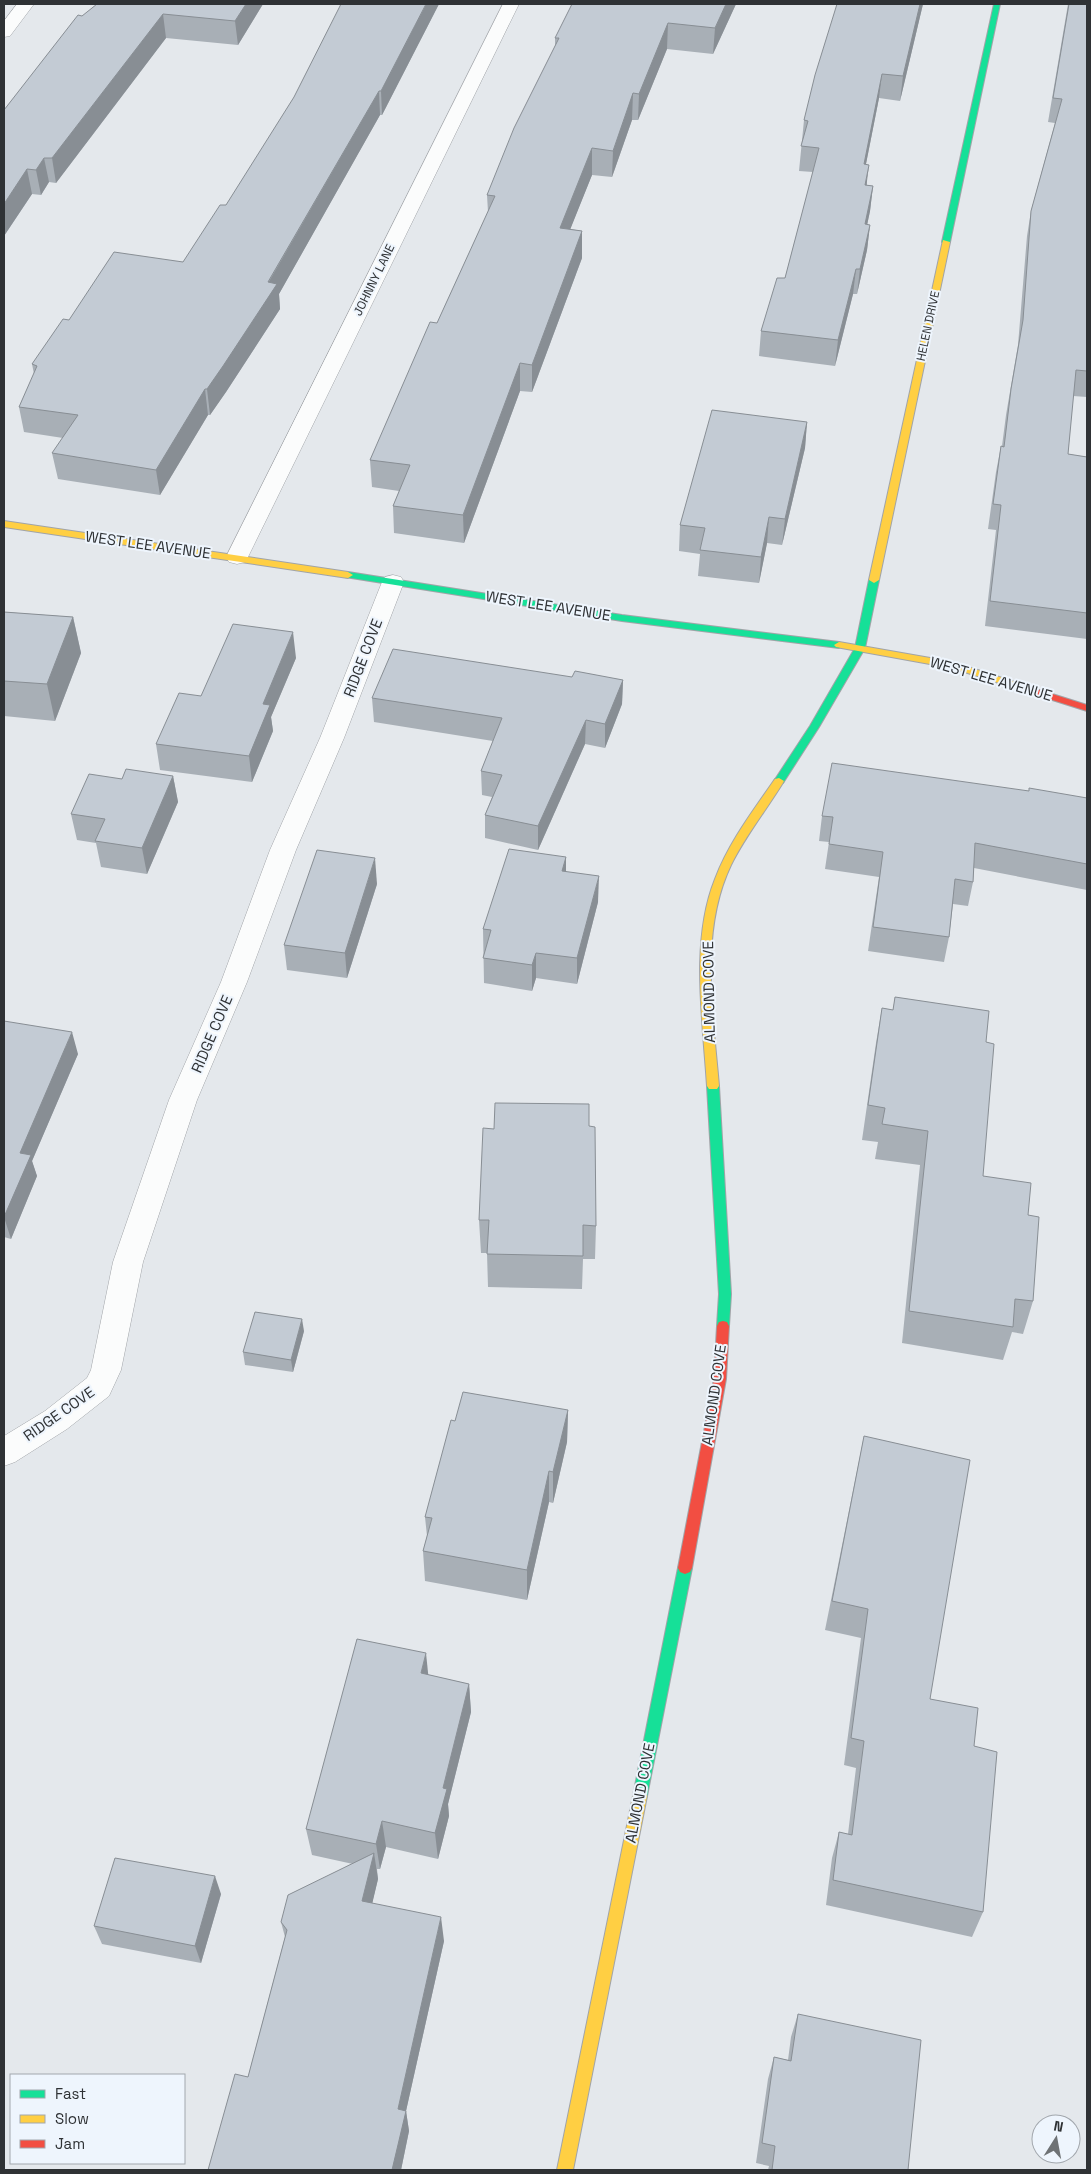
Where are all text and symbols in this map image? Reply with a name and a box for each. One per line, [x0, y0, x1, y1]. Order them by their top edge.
street label: JOHNNY LANE [350, 241, 398, 319]
street label: HELEN DRIVE [913, 289, 943, 363]
street label: WEST LEE AVENUE [84, 526, 212, 563]
street label: WEST LEE AVENUE [484, 586, 612, 625]
street label: RIDGE COVE [339, 616, 386, 700]
street label: WEST LEE AVENUE [928, 652, 1054, 705]
street label: ALMOND COVE [698, 941, 719, 1043]
street label: RIDGE COVE [187, 992, 236, 1075]
street label: ALMOND COVE [697, 1343, 730, 1447]
street label: RIDGE COVE [19, 1382, 98, 1445]
street label: ALMOND COVE [620, 1741, 659, 1845]
legend [10, 2074, 185, 2164]
text: Fast [55, 2084, 86, 2103]
text: Slow [55, 2109, 89, 2128]
north arrow [1031, 2114, 1081, 2164]
text: N [1052, 2117, 1065, 2136]
text: Jam [55, 2134, 85, 2153]

